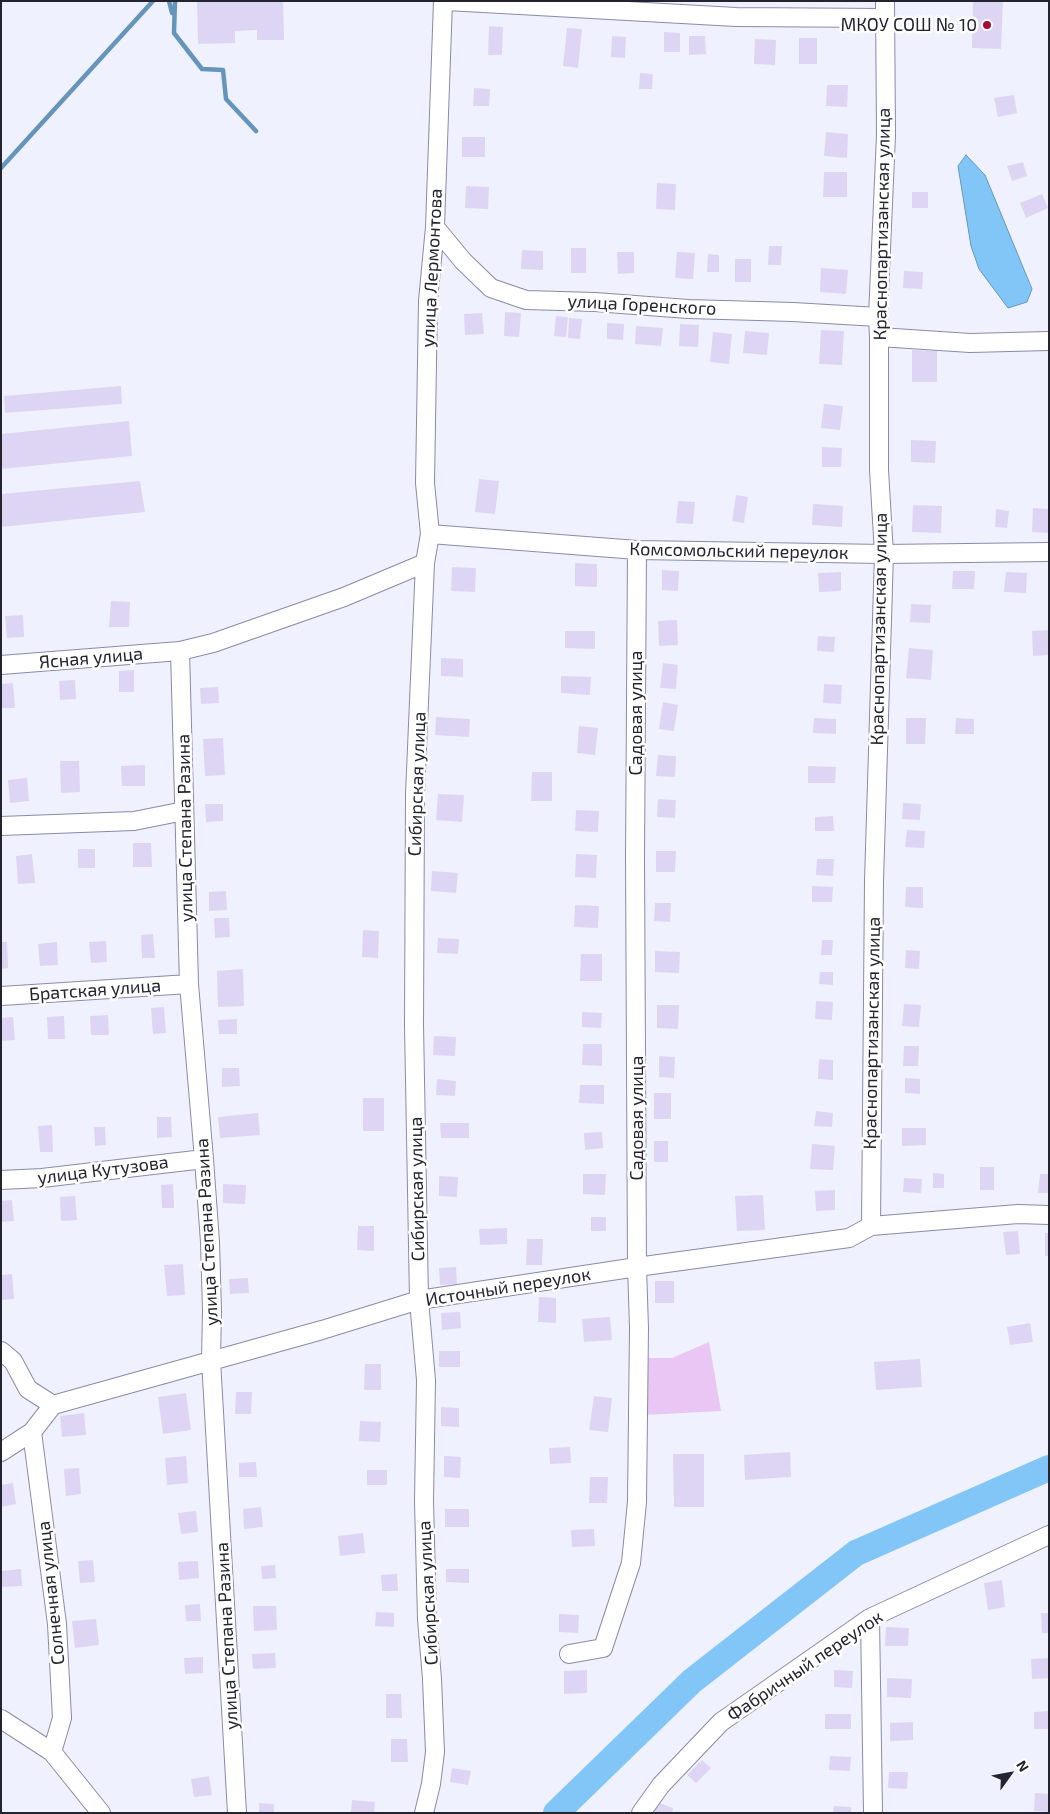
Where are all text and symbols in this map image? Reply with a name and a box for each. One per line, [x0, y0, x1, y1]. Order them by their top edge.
place label: МКОУ СОШ № 10 [840, 14, 977, 36]
marker: МКОУ СОШ № 10 [981, 19, 993, 31]
street label: Краснопартизанская улица [869, 107, 895, 341]
street label: улица Лермонтова [417, 188, 447, 348]
street label: улица Горенского [567, 290, 717, 320]
street label: Краснопартизанская улица [866, 512, 892, 746]
street label: Комсомольский переулок [629, 538, 849, 564]
street label: Ясная улица [38, 643, 144, 673]
street label: Садовая улица [625, 651, 647, 775]
street label: Сибирская улица [404, 711, 430, 857]
street label: улица Степана Разина [173, 734, 197, 922]
street label: Краснопартизанская улица [859, 916, 885, 1150]
street label: Братская улица [28, 975, 162, 1005]
street label: Садовая улица [626, 1056, 648, 1180]
street label: Сибирская улица [405, 1116, 429, 1262]
street label: улица Степана Разина [191, 1138, 223, 1326]
street label: улица Кутузова [36, 1151, 170, 1189]
street label: Источный переулок [424, 1263, 592, 1311]
street label: Солнечная улица [33, 1520, 69, 1666]
street label: Сибирская улица [413, 1520, 443, 1666]
street label: улица Степана Разина [211, 1542, 243, 1730]
street label: Фабричный переулок [723, 1606, 887, 1726]
north arrow [985, 1749, 1035, 1799]
text: N [1013, 1757, 1033, 1775]

